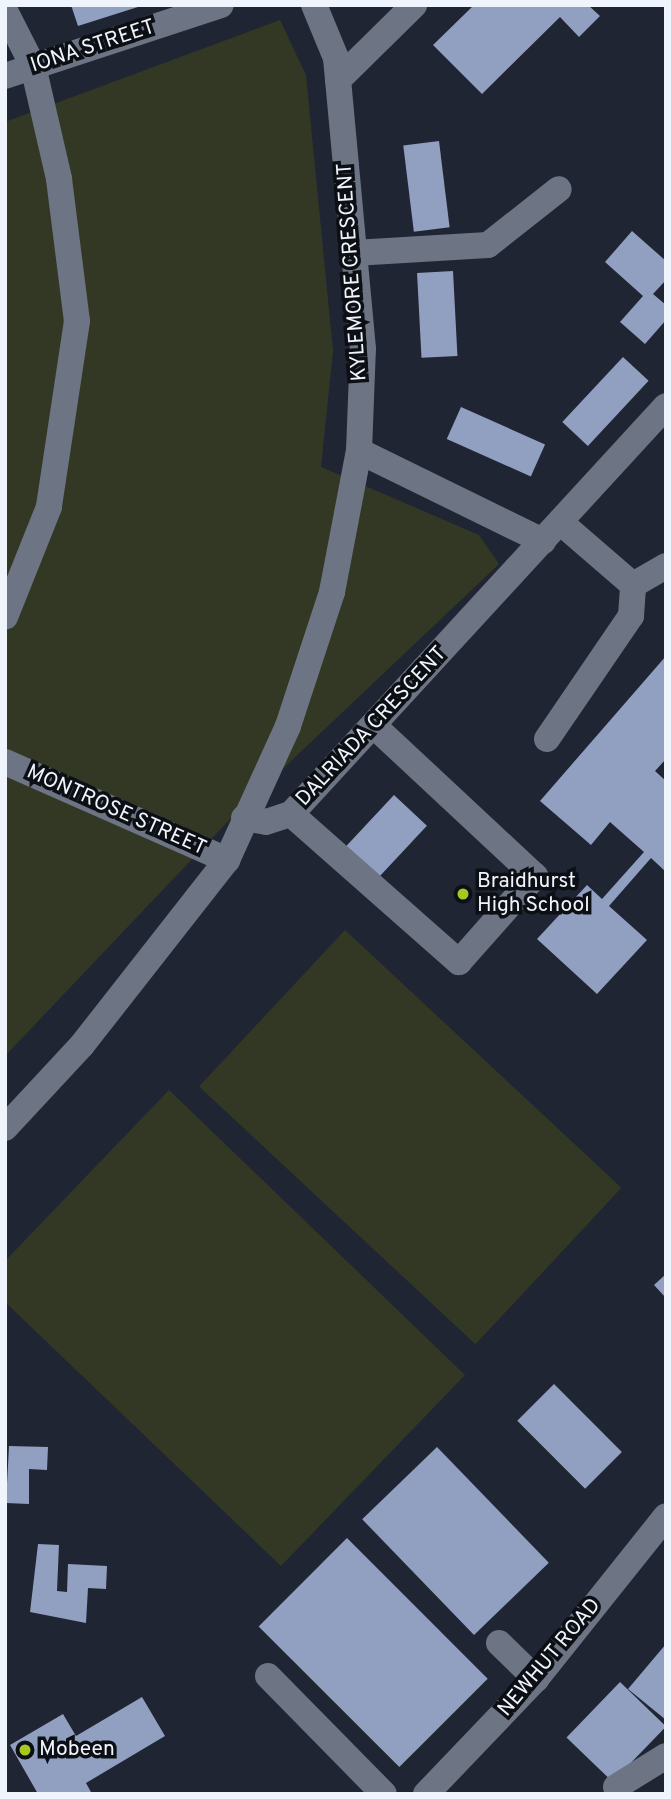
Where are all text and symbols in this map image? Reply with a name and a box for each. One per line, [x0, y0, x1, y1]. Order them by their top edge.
street label: IONA STREET [27, 15, 159, 79]
street label: KYLEMORE CRESCENT [333, 162, 373, 382]
street label: DALRIADA CRESCENT [291, 642, 453, 812]
street label: MONTROSE STREET [22, 760, 210, 862]
place label: Braidhurst High School [477, 869, 590, 919]
marker: Braidhurst High School [455, 886, 471, 902]
street label: NEWHUT ROAD [493, 1593, 607, 1723]
place label: Mobeen [39, 1737, 115, 1763]
marker: Mobeen [17, 1742, 33, 1758]

